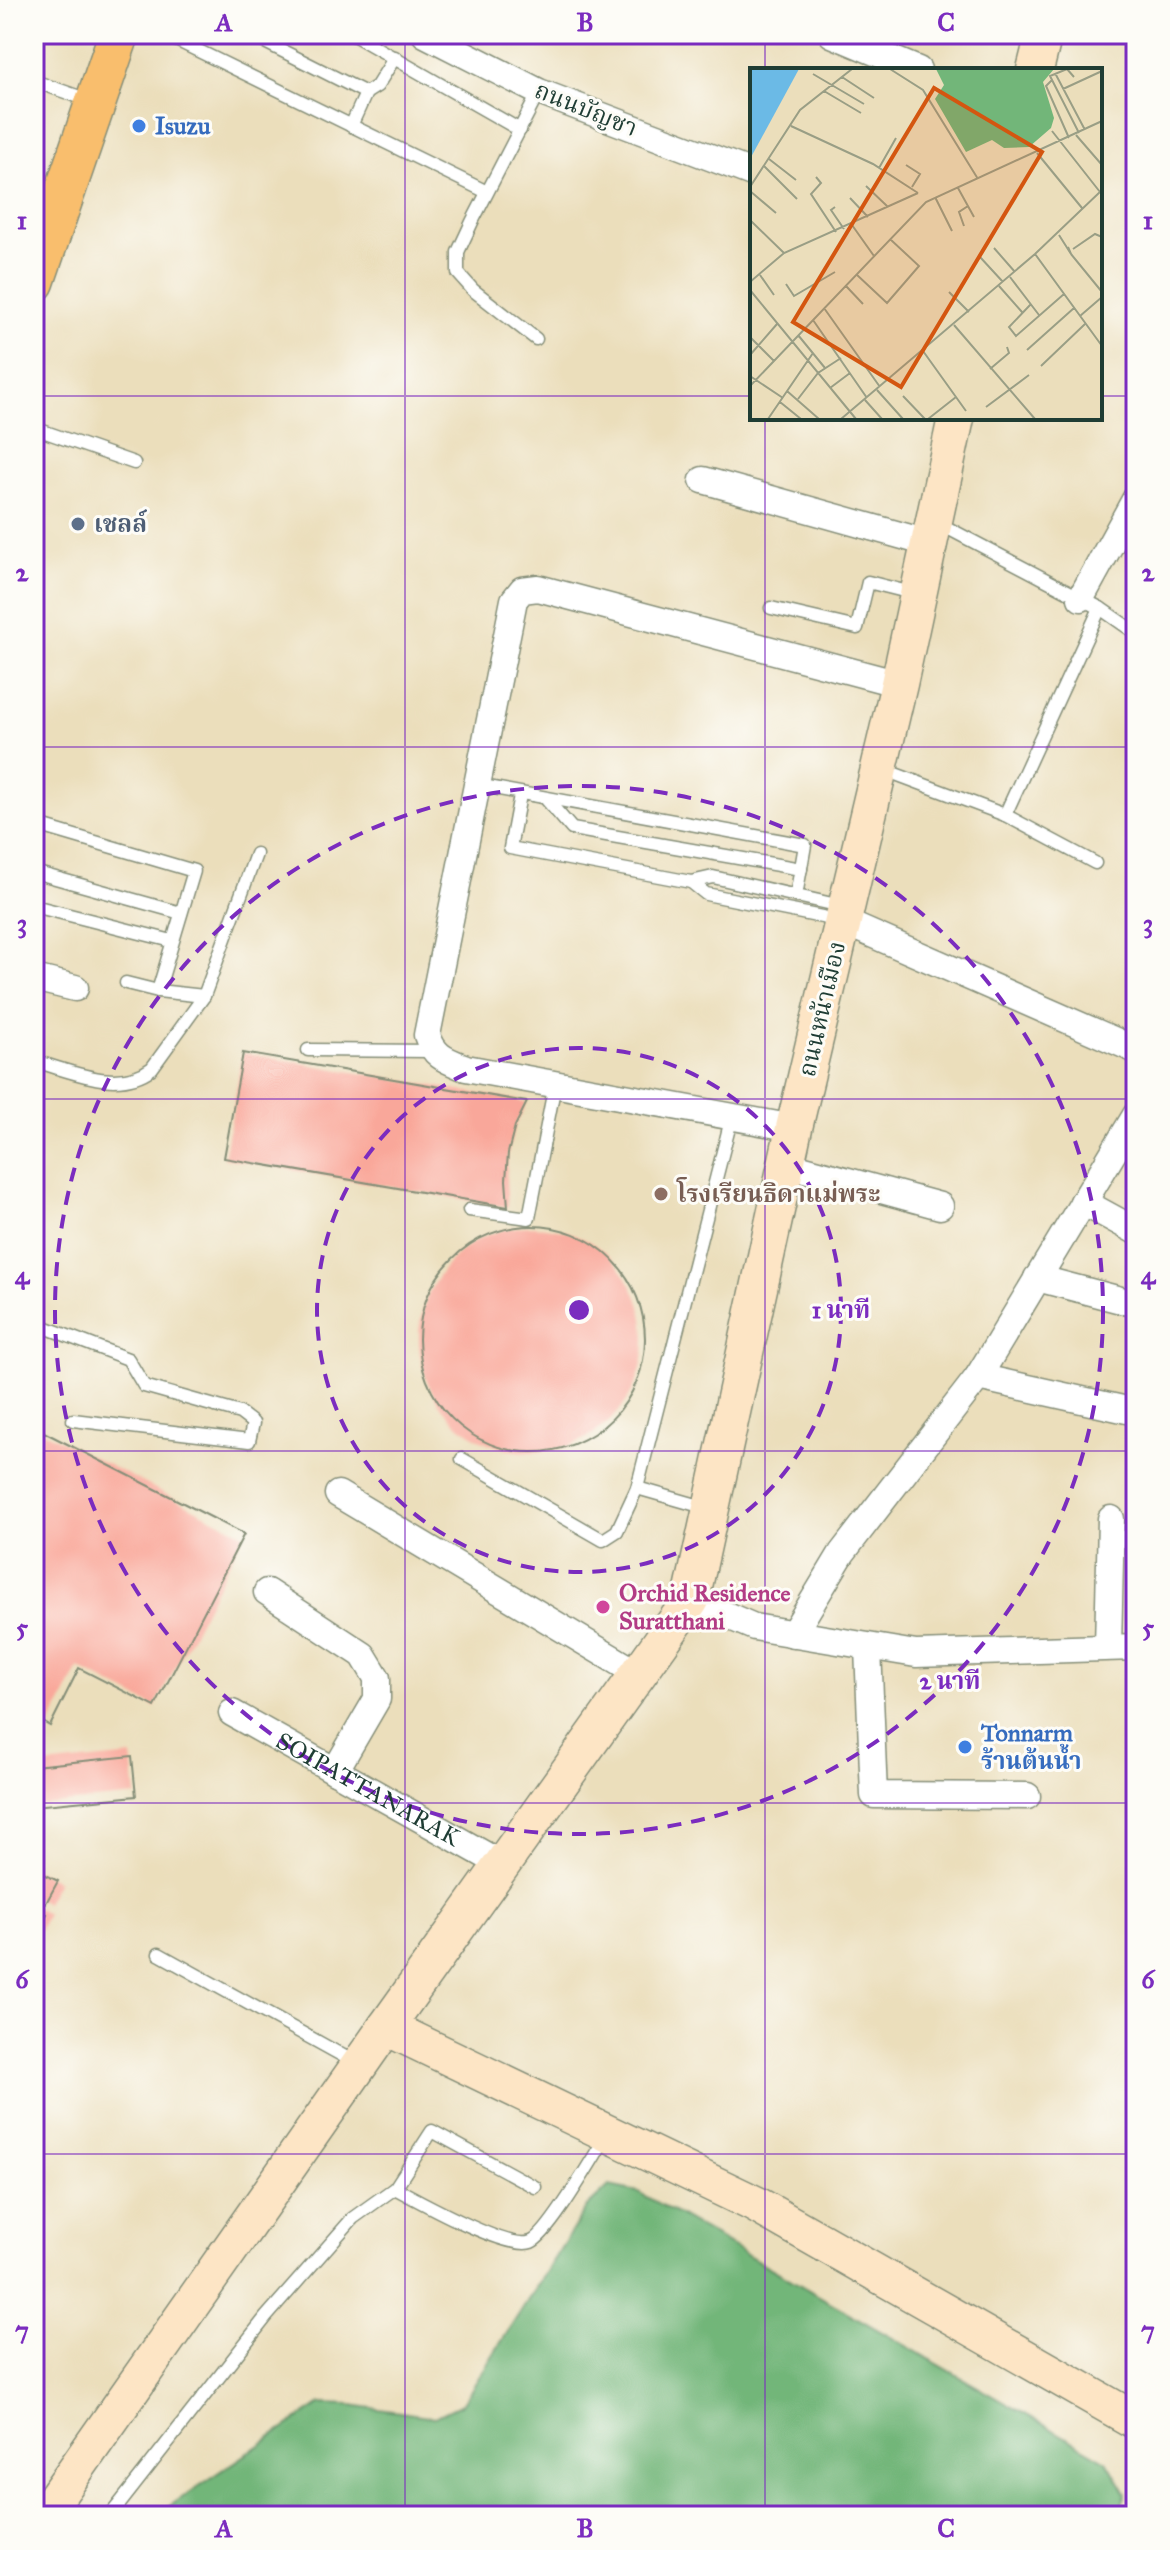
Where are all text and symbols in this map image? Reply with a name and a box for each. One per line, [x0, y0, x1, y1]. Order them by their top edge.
text: A [213, 6, 233, 38]
text: B [576, 6, 594, 38]
text: C [937, 6, 955, 38]
inset map [750, 68, 1102, 420]
street label: ถนนบัญชา [530, 75, 642, 143]
place label: Isuzu [155, 111, 211, 141]
marker: Isuzu [130, 117, 148, 135]
text: 1 [17, 204, 27, 236]
text: 1 [1143, 204, 1153, 236]
place label: เชลล์ [94, 509, 148, 539]
marker: เชลล์ [69, 515, 87, 533]
text: 2 [16, 556, 30, 588]
text: 2 [1142, 556, 1156, 588]
text: 3 [17, 907, 27, 939]
text: 3 [1143, 907, 1153, 939]
street label: ถนนหน้าเมือง [792, 938, 852, 1080]
place label: โรงเรียนธิดาแม่พระ [676, 1177, 880, 1209]
marker: โรงเรียนธิดาแม่พระ [652, 1185, 670, 1203]
text: 4 [15, 1259, 31, 1291]
text: 4 [1141, 1259, 1157, 1291]
text: 1 นาที [812, 1295, 870, 1325]
centre of rings [565, 1296, 593, 1324]
place label: Orchid Residence Suratthani [619, 1578, 791, 1636]
marker: Orchid Residence Suratthani [594, 1598, 612, 1616]
text: 5 [16, 1611, 29, 1643]
text: 5 [1142, 1611, 1155, 1643]
text: 2 นาที [920, 1666, 980, 1696]
place label: Tonnarm ร้านต้นน้ำ [980, 1718, 1081, 1776]
street label: SOIPATTANARAK [271, 1726, 466, 1853]
marker: Tonnarm ร้านต้นน้ำ [956, 1738, 974, 1756]
text: 6 [15, 1963, 30, 1995]
text: 6 [1141, 1963, 1156, 1995]
text: 7 [15, 2314, 29, 2346]
text: 7 [1141, 2314, 1155, 2346]
text: A [213, 2512, 233, 2544]
text: B [576, 2512, 594, 2544]
text: C [937, 2512, 955, 2544]

